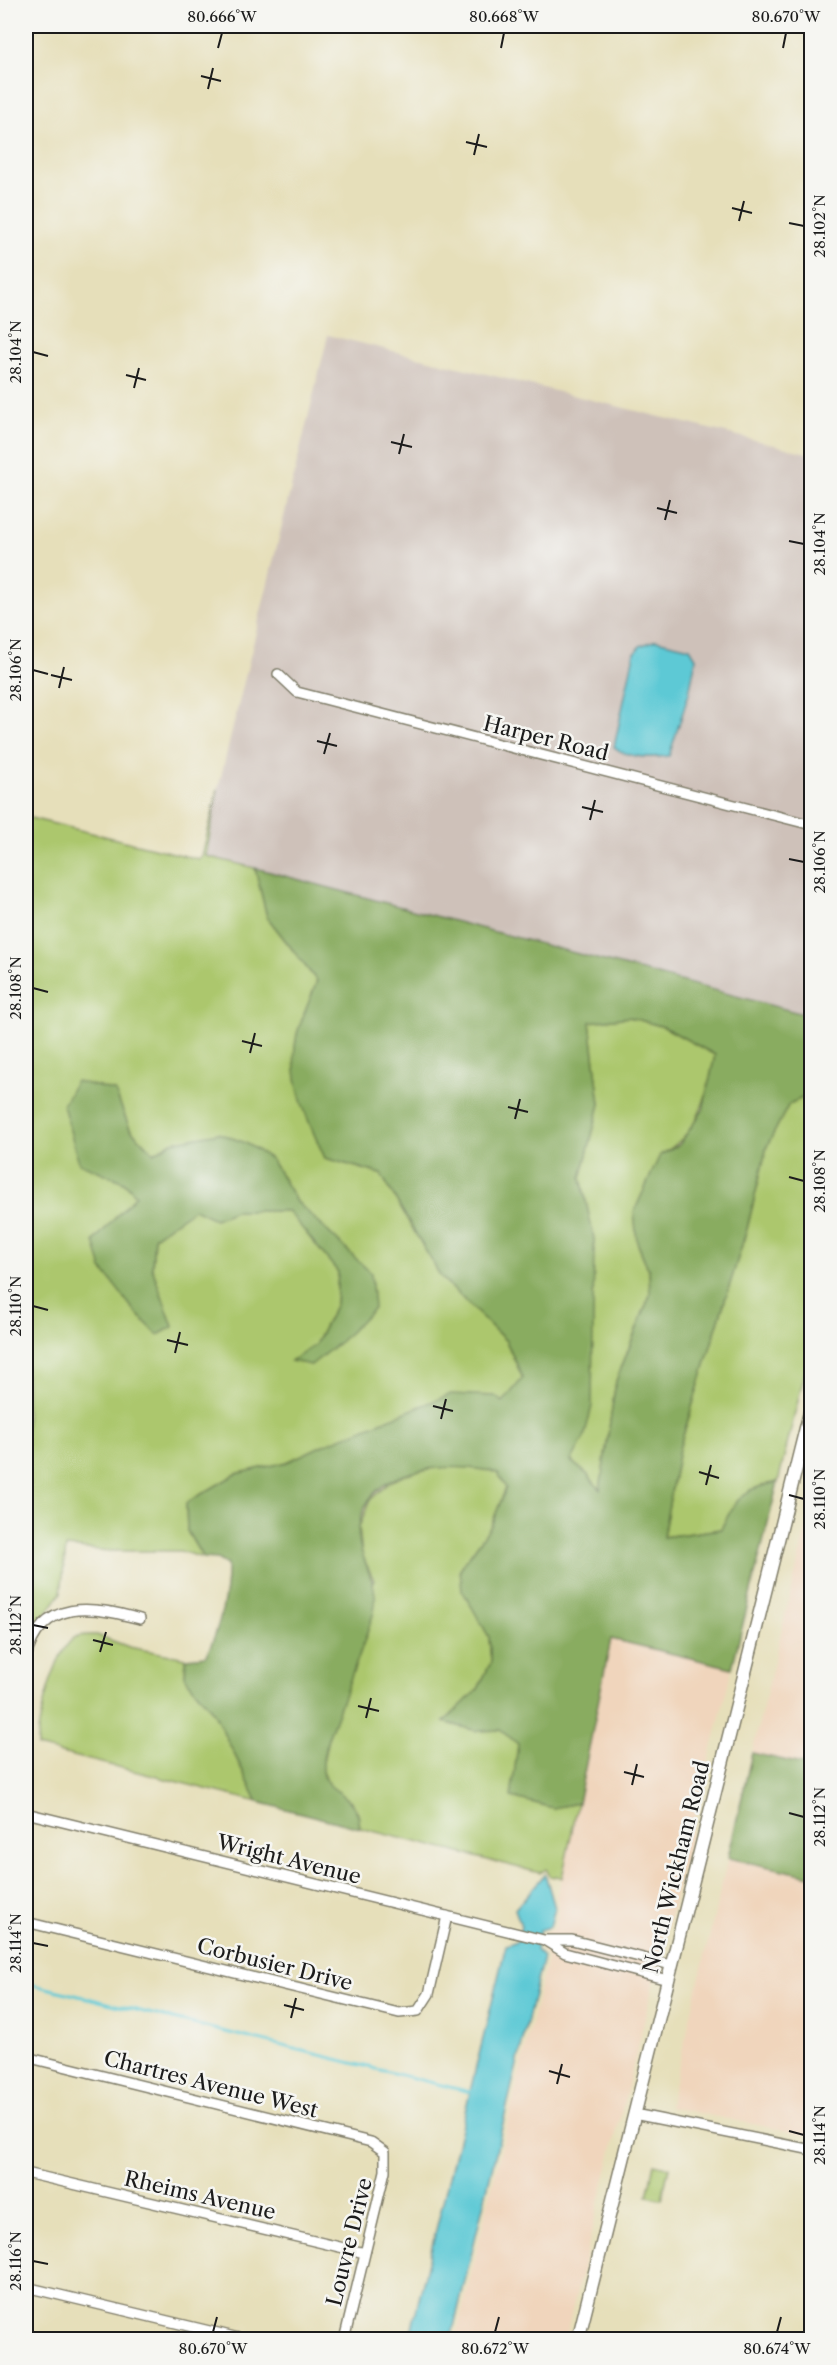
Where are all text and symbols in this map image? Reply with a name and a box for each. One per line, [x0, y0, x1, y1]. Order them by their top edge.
text: 80.666°W [187, 7, 257, 26]
text: 80.668°W [469, 7, 540, 26]
text: 80.670°W [752, 7, 821, 26]
text: 28.102°N [810, 194, 829, 258]
text: 28.104°N [6, 320, 25, 384]
text: 28.104°N [810, 512, 829, 576]
text: 28.106°N [6, 638, 25, 702]
street label: Harper Road [481, 710, 612, 766]
text: 28.106°N [810, 830, 829, 894]
text: 28.108°N [6, 956, 25, 1020]
text: 28.108°N [810, 1149, 829, 1213]
text: 28.110°N [6, 1276, 25, 1336]
text: 28.110°N [810, 1469, 829, 1529]
text: 28.112°N [6, 1595, 25, 1655]
street label: North Wickham Road [638, 1758, 715, 1976]
text: 28.112°N [810, 1787, 829, 1847]
street label: Wright Avenue [213, 1829, 364, 1889]
text: 28.114°N [6, 1913, 25, 1973]
street label: Corbusier Drive [195, 1933, 355, 1995]
street label: Chartres Avenue West [101, 2045, 321, 2123]
text: 28.114°N [810, 2105, 829, 2165]
street label: Rheims Avenue [122, 2165, 278, 2225]
street label: Louvre Drive [321, 2175, 377, 2309]
text: 28.116°N [6, 2231, 25, 2291]
text: 80.670°W [179, 2339, 248, 2358]
text: 80.672°W [461, 2339, 530, 2358]
text: 80.674°W [743, 2339, 811, 2358]

